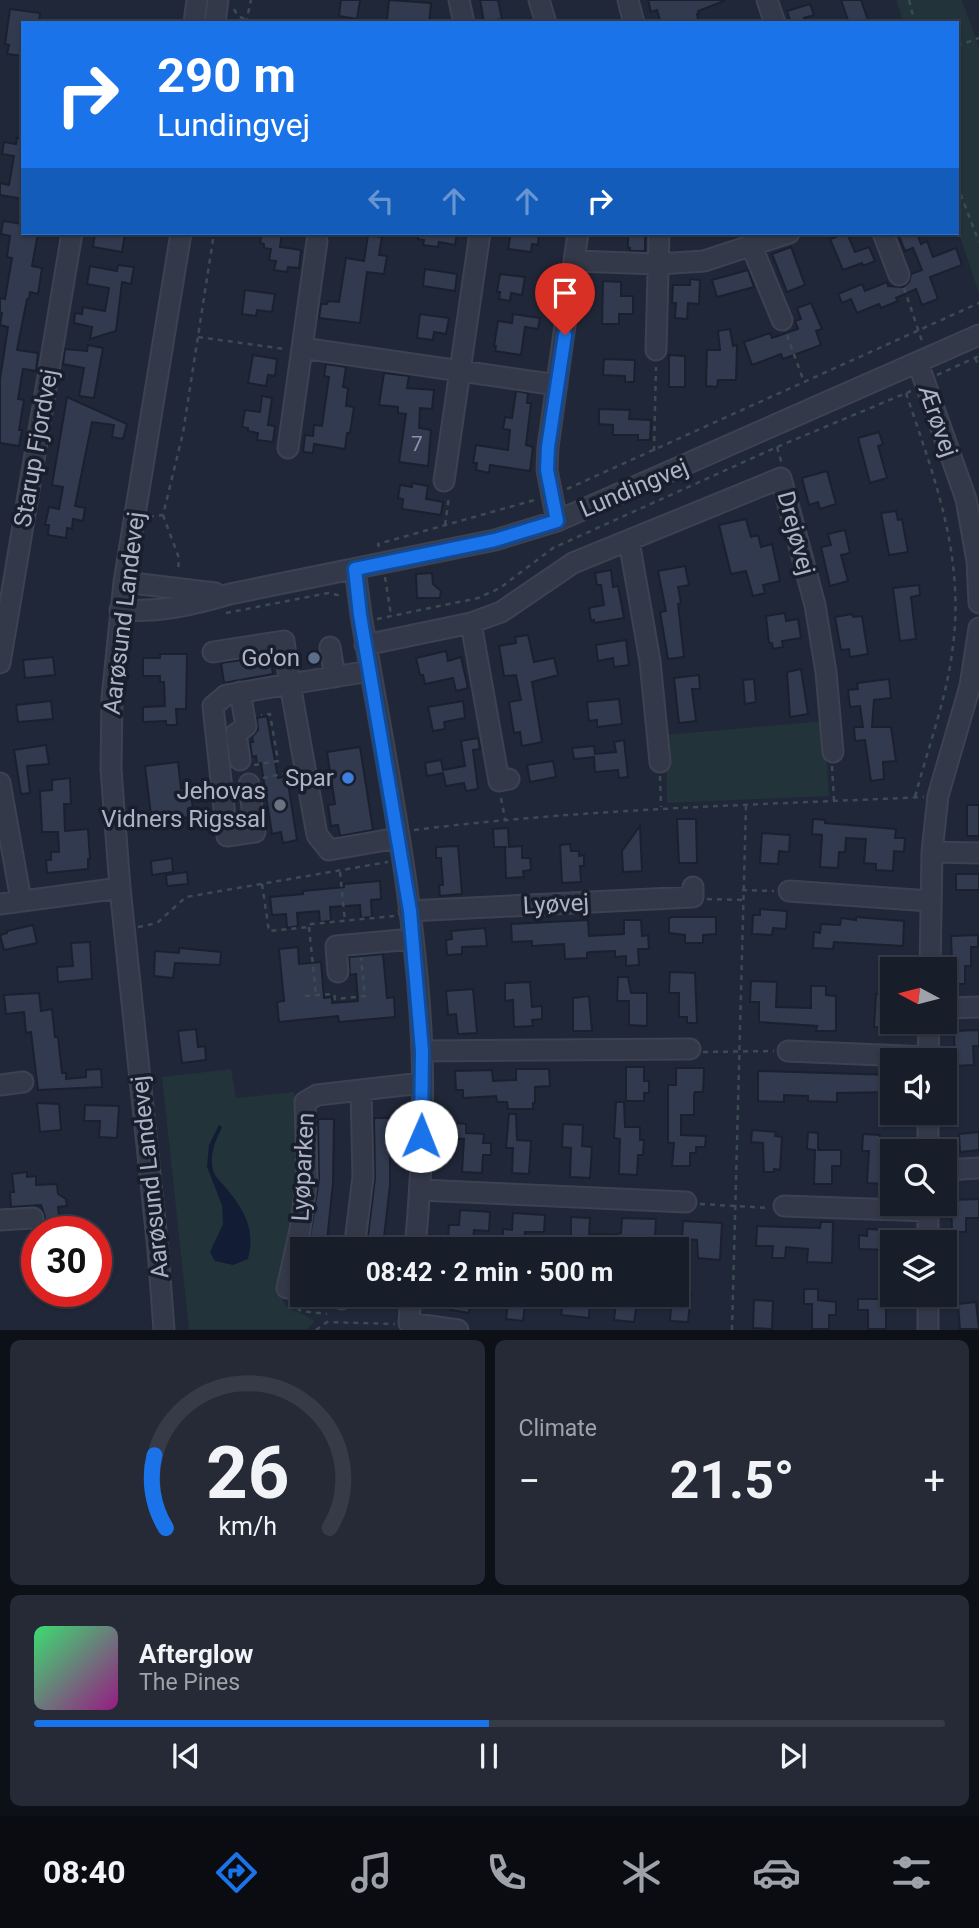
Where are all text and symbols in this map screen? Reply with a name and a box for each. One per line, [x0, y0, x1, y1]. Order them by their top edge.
text: 290 m [157, 47, 296, 104]
icon: right [42, 49, 133, 140]
text: Lundingvej [157, 106, 310, 144]
icon: left [362, 182, 400, 220]
icon: ahead [435, 182, 473, 220]
icon: ahead [508, 182, 546, 220]
icon: right [581, 182, 619, 220]
pin [535, 263, 595, 335]
icon: arrive [546, 274, 584, 312]
street label: Starup Fjordvej [8, 367, 64, 529]
street label: Ærøvej [912, 380, 963, 461]
house number: 7 [411, 432, 423, 456]
street label: Lundingvej [576, 453, 692, 523]
street label: Drejøvej [771, 488, 821, 578]
street label: Aarøsund Landevej [98, 510, 150, 716]
place label: Go'on [241, 644, 300, 672]
marker: Go'on [306, 650, 322, 666]
place label: Spar [285, 764, 334, 792]
marker: Spar [340, 770, 356, 786]
place label: Jehovas Vidners Rigssal [101, 777, 266, 833]
marker: Jehovas Vidners Rigssal [272, 797, 288, 813]
street label: Lyøvej [522, 888, 590, 920]
north arrow [880, 957, 957, 1034]
map controls [880, 957, 957, 1307]
button: sound [880, 1048, 957, 1125]
street label: Aarøsund Landevej [125, 1074, 175, 1280]
position arrow [384, 1099, 458, 1173]
street label: Lyøparken [286, 1112, 320, 1222]
button: search [880, 1139, 957, 1216]
speed limit sign: 30 [21, 1216, 112, 1307]
button: layers [880, 1230, 957, 1307]
text: 08:42 · 2 min · 500 m [366, 1257, 613, 1287]
text: Climate [519, 1415, 597, 1442]
text: 26 [205, 1431, 289, 1517]
text: 21.5° [669, 1450, 794, 1511]
text: − [519, 1459, 540, 1503]
text: + [923, 1459, 945, 1503]
text: km/h [218, 1512, 277, 1541]
text: Afterglow [139, 1639, 253, 1669]
text: The Pines [139, 1669, 240, 1696]
icon: previous [167, 1737, 205, 1775]
icon: pause [470, 1737, 508, 1775]
icon: next [774, 1737, 812, 1775]
icon: directions [212, 1848, 261, 1897]
icon: music [347, 1848, 396, 1897]
icon: phone [482, 1848, 531, 1897]
icon: climate [617, 1848, 666, 1897]
icon: car [752, 1848, 801, 1897]
icon: filters [887, 1848, 936, 1897]
text: 08:40 [43, 1853, 125, 1891]

